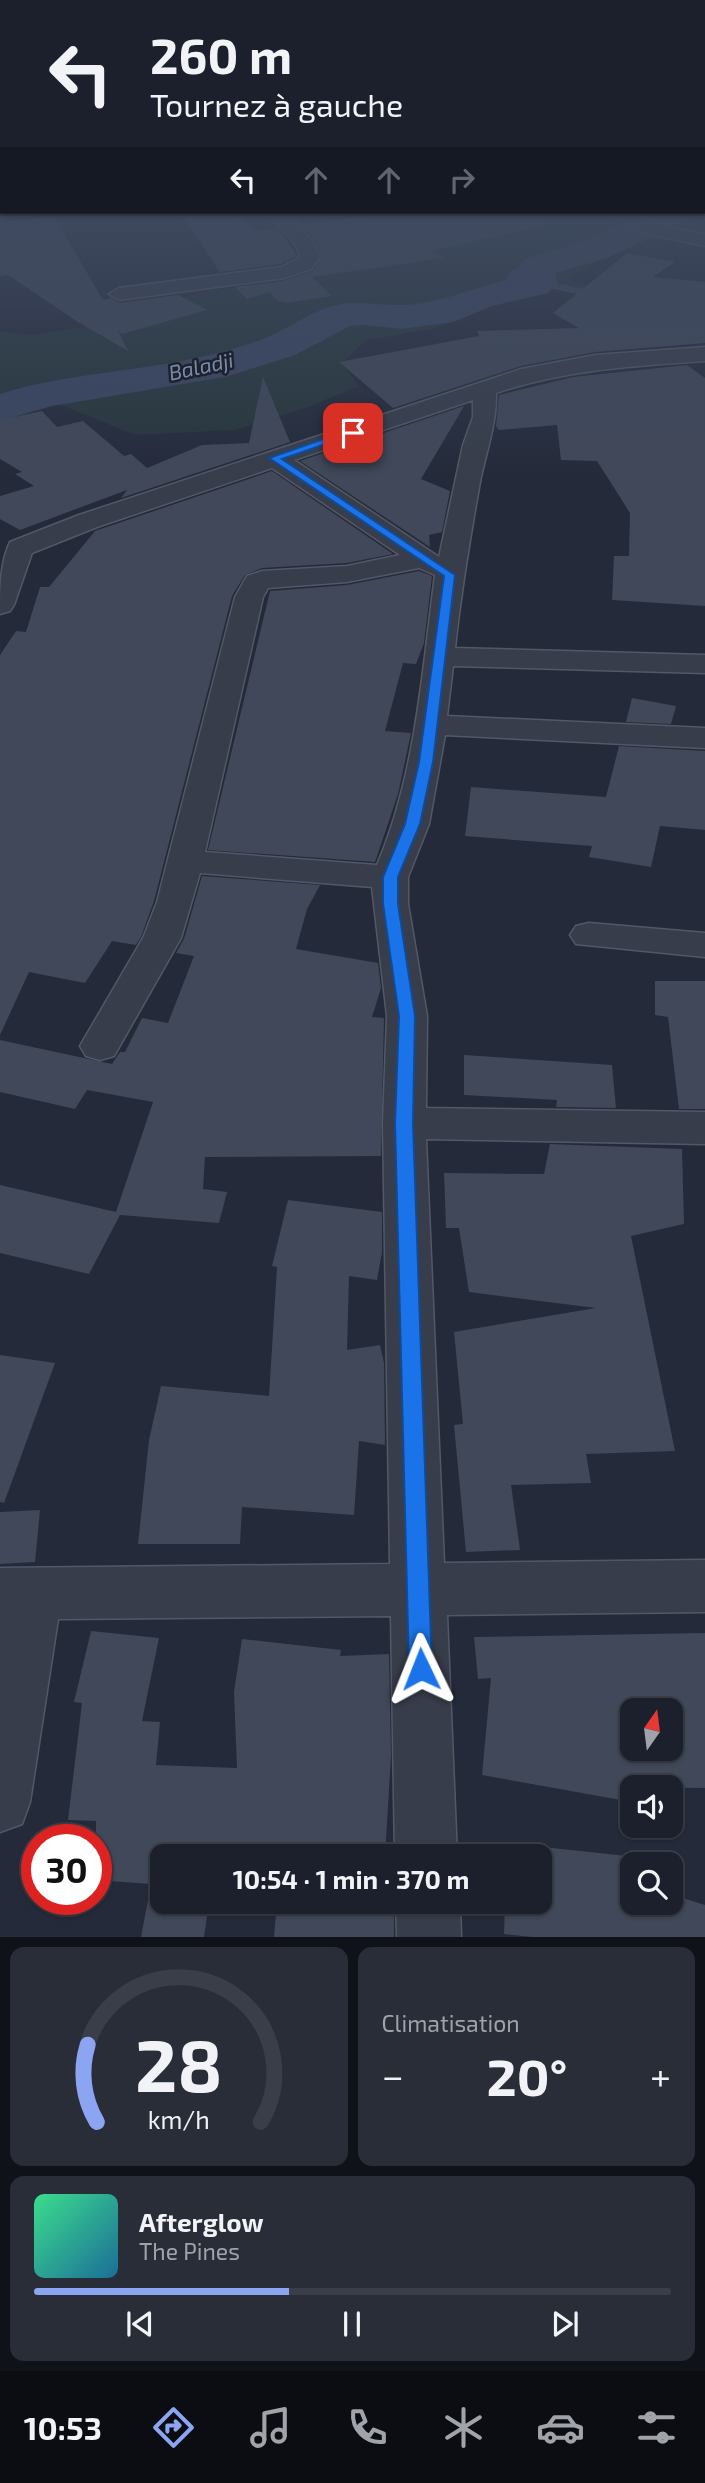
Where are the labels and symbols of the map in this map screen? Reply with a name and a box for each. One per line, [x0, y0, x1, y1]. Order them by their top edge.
water label: Baladji [166, 346, 236, 386]
pin [323, 403, 383, 463]
position arrow [384, 1632, 458, 1706]
north arrow [620, 1698, 682, 1760]
speed limit sign: 30 [21, 1824, 112, 1915]

